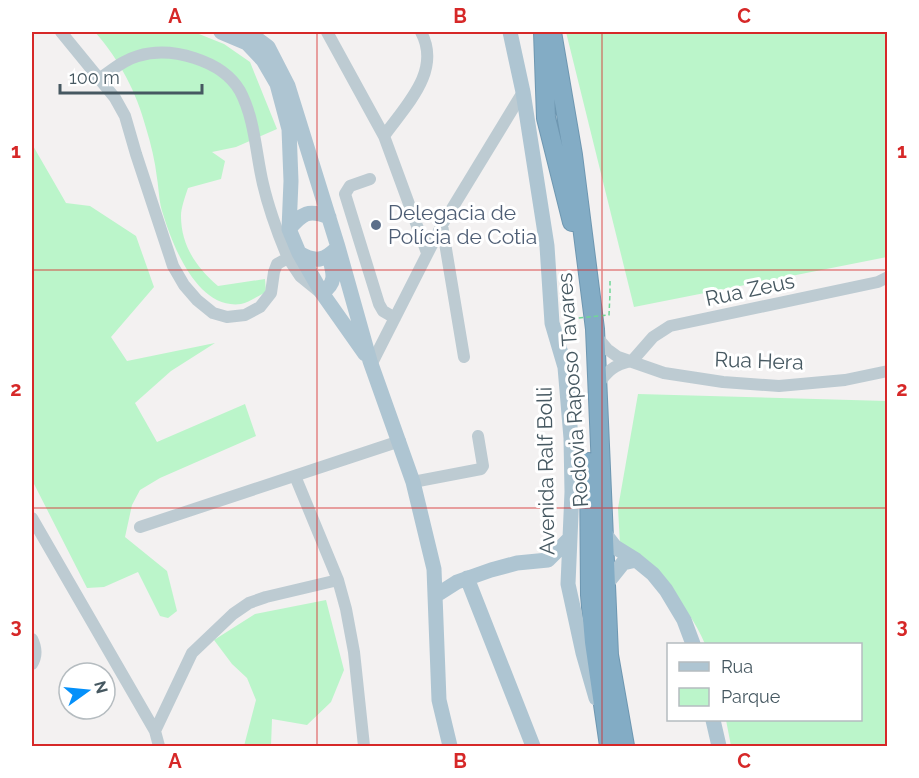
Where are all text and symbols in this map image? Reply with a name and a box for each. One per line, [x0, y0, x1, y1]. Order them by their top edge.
text: A [168, 4, 182, 28]
text: B [453, 4, 467, 28]
text: C [737, 4, 751, 28]
scale bar [60, 57, 202, 95]
text: 100 m [69, 67, 120, 88]
text: 1 [11, 139, 21, 163]
text: 1 [897, 139, 907, 163]
place label: Delegacia de Polícia de Cotia [388, 200, 537, 249]
marker: Delegacia de Polícia de Cotia [369, 218, 383, 232]
street label: Rua Zeus [703, 268, 797, 311]
street label: Rodovia Raposo Tavares [552, 272, 593, 508]
street label: Rua Hera [714, 346, 804, 375]
text: 2 [10, 377, 22, 401]
text: 2 [896, 377, 908, 401]
street label: Avenida Ralf Bolli [532, 387, 559, 555]
text: 3 [10, 614, 22, 638]
text: 3 [896, 614, 908, 638]
legend [667, 643, 862, 721]
text: Rua [721, 656, 753, 677]
north arrow [57, 661, 117, 721]
text: N [90, 679, 112, 696]
text: Parque [721, 686, 781, 707]
text: A [168, 749, 182, 773]
text: B [453, 749, 467, 773]
text: C [737, 749, 751, 773]

